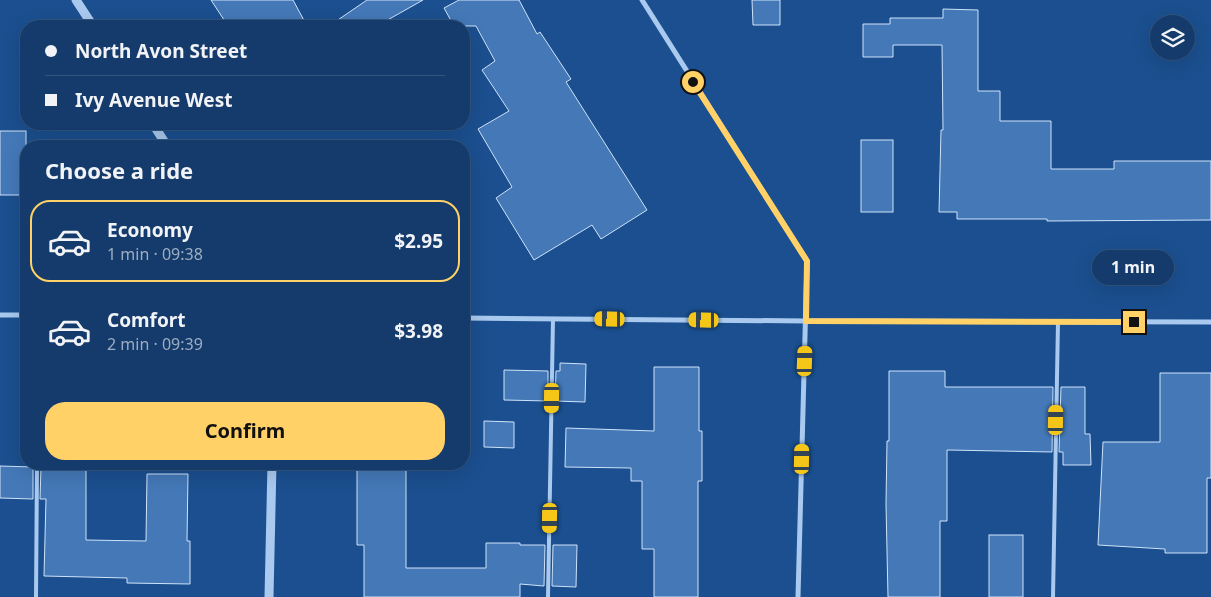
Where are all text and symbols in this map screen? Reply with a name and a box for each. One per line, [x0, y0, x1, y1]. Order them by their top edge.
map controls [1150, 15, 1195, 60]
button: layers [1150, 15, 1195, 60]
text: North Avon Street [75, 38, 247, 64]
route start [682, 71, 704, 93]
text: Ivy Avenue West [75, 87, 232, 113]
text: Choose a ride [45, 155, 193, 185]
text: Economy [107, 217, 193, 243]
icon: car [47, 219, 92, 264]
text: $2.95 [394, 228, 443, 254]
text: 1 min · 09:38 [107, 243, 203, 265]
callout: 1 min [1093, 250, 1175, 284]
text: 1 min [1111, 256, 1155, 278]
text: Comfort [107, 307, 186, 333]
icon: car [47, 309, 92, 354]
car [594, 311, 625, 327]
route end [1123, 311, 1145, 333]
car [688, 312, 719, 328]
text: $3.98 [394, 318, 443, 344]
text: 2 min · 09:39 [107, 333, 203, 355]
car [796, 346, 813, 376]
car [544, 383, 559, 413]
button: Confirm [45, 402, 445, 460]
car [1048, 405, 1063, 435]
car [794, 444, 809, 474]
car [542, 503, 557, 533]

